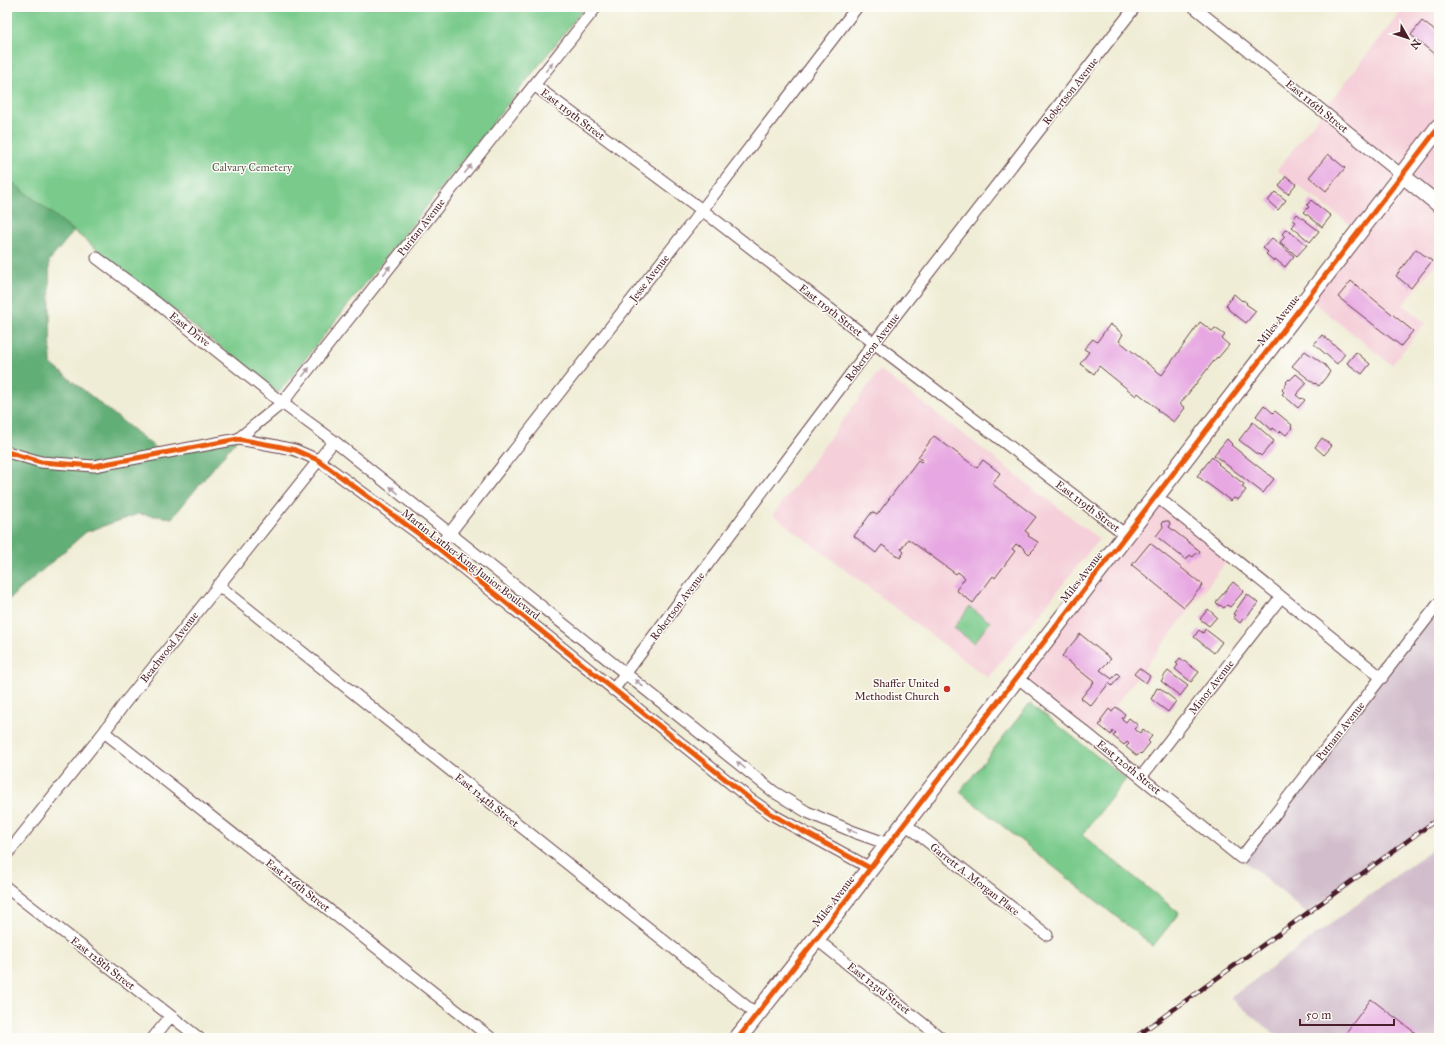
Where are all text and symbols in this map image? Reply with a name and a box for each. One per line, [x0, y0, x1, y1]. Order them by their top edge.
north arrow [1388, 18, 1428, 58]
text: N [1407, 36, 1423, 52]
street label: Robertson Avenue [1040, 55, 1101, 128]
one-way arrow [544, 61, 553, 72]
street label: East 116th Street [1283, 77, 1351, 136]
street label: East 119th Street [538, 86, 607, 143]
park label: Calvary Cemetery [212, 161, 293, 174]
one-way arrow [463, 163, 472, 174]
street label: Puritan Avenue [395, 196, 448, 259]
street label: Jesse Avenue [626, 252, 673, 306]
one-way arrow [383, 265, 391, 276]
street label: East 119th Street [796, 282, 865, 339]
street label: Miles Avenue [1254, 292, 1303, 348]
street label: East Drive [167, 309, 213, 350]
street label: Robertson Avenue [842, 310, 903, 384]
one-way arrow [302, 367, 310, 378]
street label: East 119th Street [1053, 478, 1122, 535]
one-way arrow [389, 486, 400, 494]
street label: Martin Luther King Junior Boulevard [399, 506, 543, 623]
street label: Miles Avenue [1057, 549, 1106, 605]
street label: Robertson Avenue [647, 569, 708, 643]
street label: Beachwood Avenue [138, 609, 201, 685]
street label: Minor Avenue [1186, 657, 1237, 717]
place label: Shaffer United Methodist Church [855, 677, 939, 703]
one-way arrow [634, 679, 645, 688]
marker: Shaffer United Methodist Church [942, 684, 952, 694]
street label: Putnam Avenue [1313, 699, 1368, 763]
street label: East 120th Street [1094, 738, 1163, 797]
one-way arrow [735, 760, 746, 769]
street label: East 124th Street [452, 771, 521, 830]
one-way arrow [845, 827, 857, 833]
street label: Garrett A. Morgan Place [927, 840, 1022, 919]
street label: East 126th Street [263, 856, 332, 915]
street label: Miles Avenue [809, 873, 858, 929]
street label: East 128th Street [68, 934, 138, 993]
street label: East 123rd Street [845, 960, 913, 1017]
scale bar [1300, 1001, 1394, 1027]
text: 50 m [1306, 1008, 1331, 1022]

